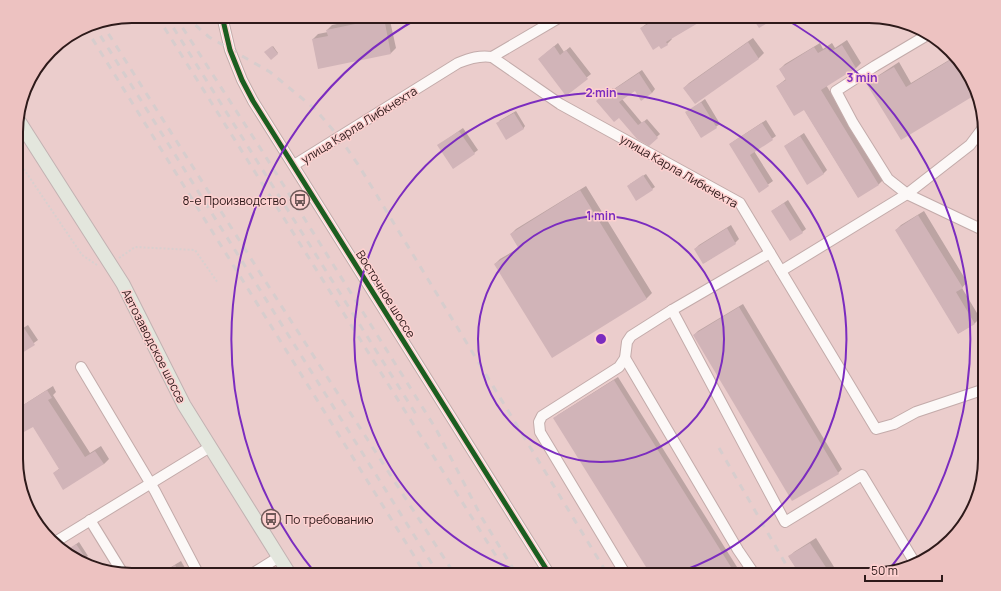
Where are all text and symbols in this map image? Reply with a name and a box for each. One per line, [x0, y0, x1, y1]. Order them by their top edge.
text: 3 min [846, 69, 878, 86]
street label: улица Карла Либкнехта [298, 82, 420, 168]
text: 2 min [585, 84, 617, 101]
street label: улица Карла Либкнехта [617, 130, 741, 212]
bus stop icon: 8-е Производство [289, 189, 311, 211]
place label: 8-е Производство [182, 192, 286, 209]
text: 1 min [586, 207, 616, 224]
street label: Восточное шоссе [352, 247, 420, 341]
street label: Автозаводское шоссе [118, 286, 190, 406]
centre of rings [594, 332, 608, 346]
bus stop icon: По требованию [260, 508, 282, 530]
place label: По требованию [285, 511, 374, 528]
scale bar [865, 557, 942, 583]
text: 50 m [871, 562, 898, 579]

